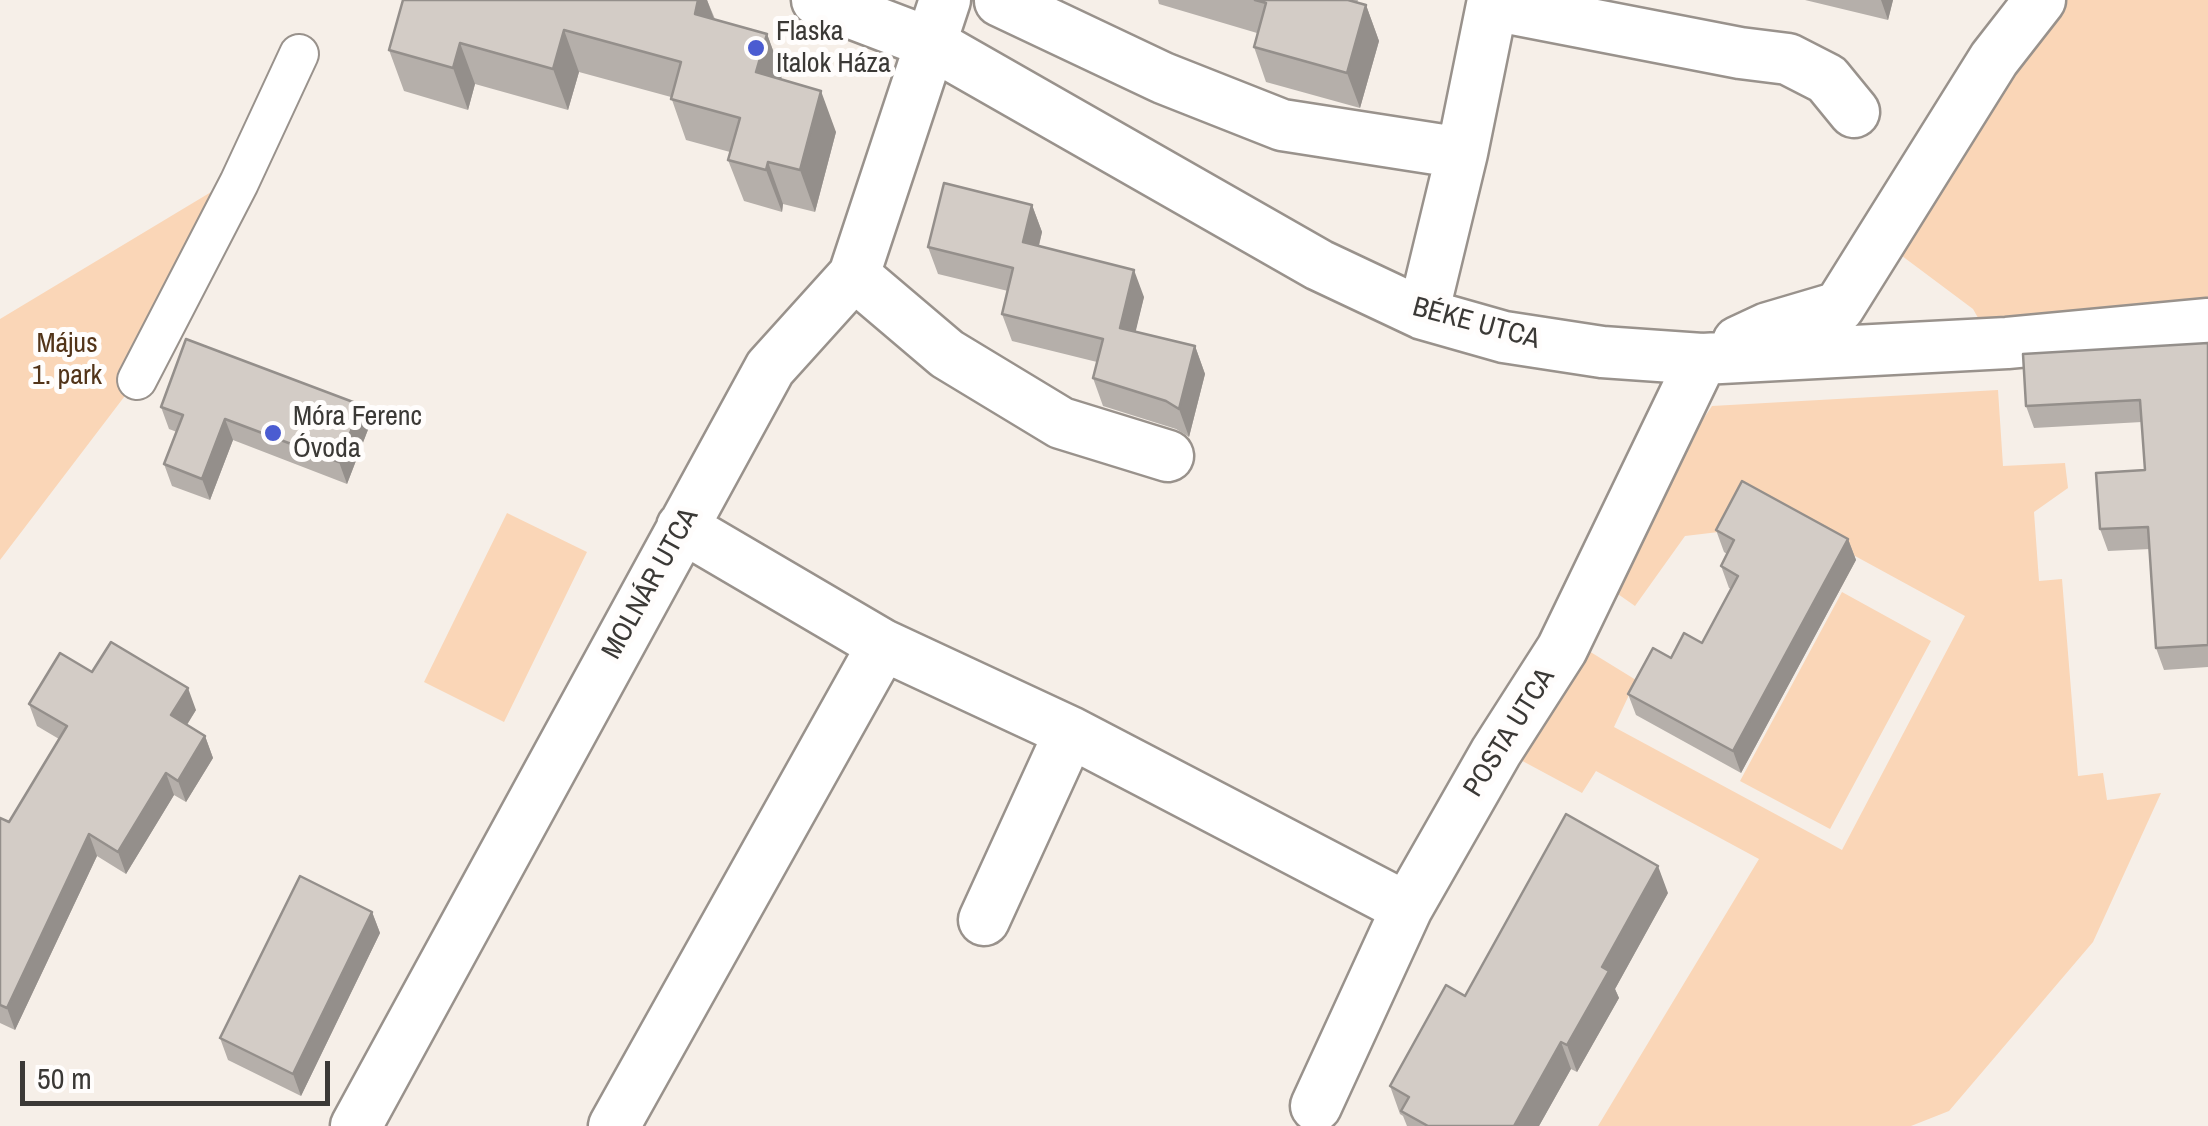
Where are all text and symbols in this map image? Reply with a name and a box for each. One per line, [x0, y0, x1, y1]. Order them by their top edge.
place label: Flaska Italok Háza [776, 15, 891, 81]
marker: Flaska Italok Háza [745, 37, 767, 59]
street label: BÉKE UTCA [1409, 291, 1543, 357]
park label: Május 1. park [32, 327, 102, 393]
place label: Móra Ferenc Óvoda [293, 400, 422, 466]
marker: Móra Ferenc Óvoda [262, 422, 284, 444]
street label: MOLNÁR UTCA [596, 503, 706, 665]
street label: POSTA UTCA [1457, 663, 1563, 803]
scale bar [25, 1041, 335, 1103]
text: 50 m [37, 1058, 92, 1098]

